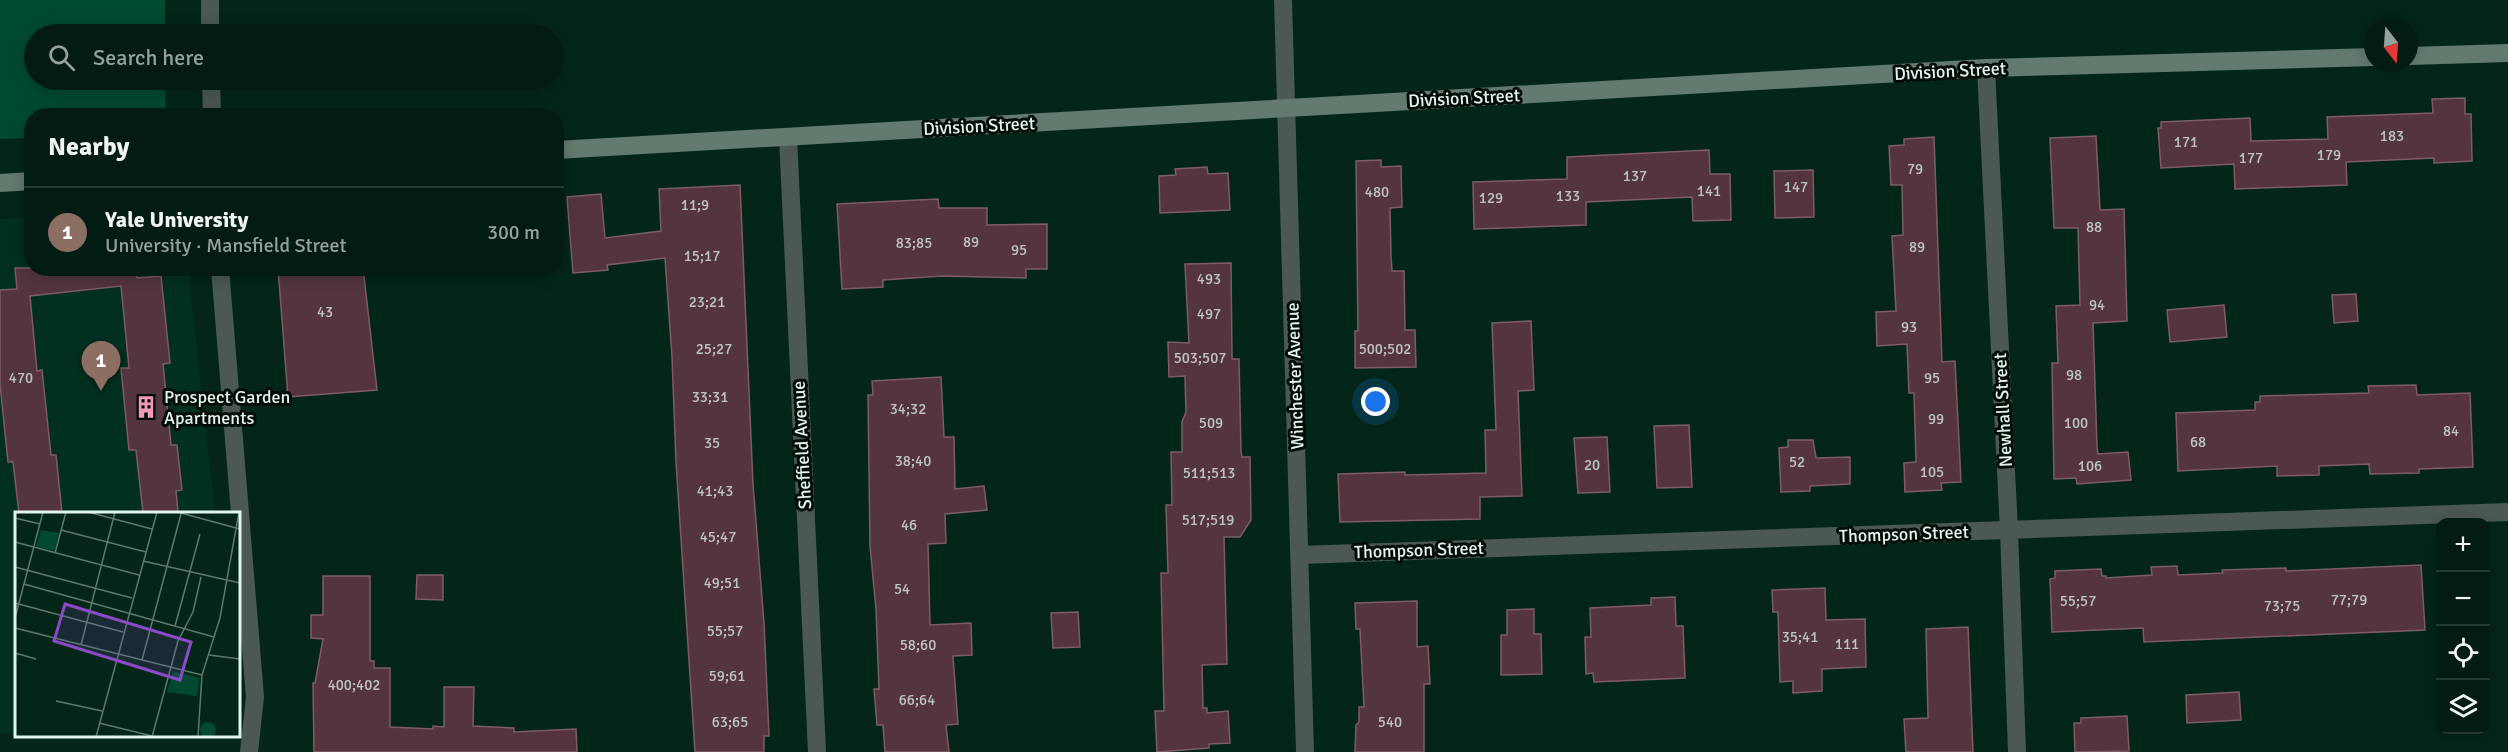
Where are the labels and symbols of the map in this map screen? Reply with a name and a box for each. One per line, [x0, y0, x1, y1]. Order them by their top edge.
north arrow [2364, 18, 2418, 72]
street label: Division Street [1893, 57, 2007, 85]
street label: Division Street [1407, 84, 1521, 112]
street label: Division Street [922, 112, 1036, 140]
house number: 183 [2380, 127, 2404, 145]
house number: 171 [2174, 133, 2198, 151]
house number: 179 [2317, 146, 2341, 164]
house number: 177 [2239, 149, 2263, 167]
house number: 79 [1907, 160, 1923, 178]
house number: 137 [1623, 167, 1647, 185]
house number: 147 [1784, 178, 1808, 196]
house number: 141 [1697, 182, 1721, 200]
house number: 480 [1365, 183, 1389, 201]
house number: 133 [1556, 187, 1580, 205]
house number: 129 [1479, 189, 1503, 207]
house number: 11;9 [681, 196, 709, 214]
house number: 88 [2086, 218, 2102, 236]
house number: 89 [963, 233, 979, 251]
house number: 83;85 [896, 234, 932, 252]
house number: 89 [1909, 238, 1925, 256]
house number: 95 [1011, 241, 1027, 259]
house number: 15;17 [684, 247, 720, 265]
house number: 493 [1197, 270, 1221, 288]
house number: 23;21 [689, 293, 725, 311]
house number: 94 [2089, 296, 2105, 314]
street label: Winchester Avenue [1281, 302, 1309, 450]
house number: 43 [317, 303, 333, 321]
house number: 497 [1197, 305, 1221, 323]
house number: 93 [1901, 318, 1917, 336]
house number: 25;27 [696, 340, 732, 358]
house number: 500;502 [1359, 340, 1411, 358]
pin: 1 [82, 342, 120, 391]
house number: 503;507 [1174, 349, 1226, 367]
street label: Newhall Street [1989, 352, 2017, 468]
house number: 98 [2066, 366, 2082, 384]
house number: 470 [9, 369, 33, 387]
house number: 95 [1924, 369, 1940, 387]
street label: Sheffield Avenue [788, 380, 816, 510]
place label: Prospect Garden Apartments [164, 386, 290, 429]
your location [1361, 387, 1390, 416]
house number: 33;31 [692, 388, 728, 406]
building icon: Prospect Garden Apartments [133, 394, 159, 420]
house number: 34;32 [890, 400, 926, 418]
house number: 99 [1928, 410, 1944, 428]
house number: 509 [1199, 414, 1223, 432]
house number: 100 [2064, 414, 2088, 432]
house number: 84 [2443, 422, 2459, 440]
house number: 68 [2190, 433, 2206, 451]
house number: 35 [704, 434, 720, 452]
house number: 38;40 [895, 452, 931, 470]
house number: 52 [1789, 453, 1805, 471]
house number: 20 [1584, 456, 1600, 474]
house number: 106 [2078, 457, 2102, 475]
house number: 105 [1920, 463, 1944, 481]
house number: 511;513 [1183, 464, 1235, 482]
house number: 41;43 [697, 482, 733, 500]
house number: 517;519 [1182, 511, 1234, 529]
inset map [15, 512, 240, 737]
house number: 46 [901, 516, 917, 534]
street label: Thompson Street [1839, 521, 1969, 547]
house number: 45;47 [700, 528, 736, 546]
street label: Thompson Street [1354, 537, 1484, 563]
house number: 49;51 [704, 574, 740, 592]
house number: 54 [894, 580, 910, 598]
house number: 77;79 [2331, 591, 2367, 609]
house number: 55;57 [2060, 592, 2096, 610]
house number: 73;75 [2264, 597, 2300, 615]
house number: 55;57 [707, 622, 743, 640]
house number: 35;41 [1782, 628, 1818, 646]
house number: 111 [1835, 635, 1859, 653]
house number: 58;60 [900, 636, 936, 654]
house number: 59;61 [709, 667, 745, 685]
house number: 400;402 [328, 676, 380, 694]
house number: 66;64 [899, 691, 935, 709]
house number: 63;65 [712, 713, 748, 731]
house number: 540 [1378, 713, 1402, 731]

